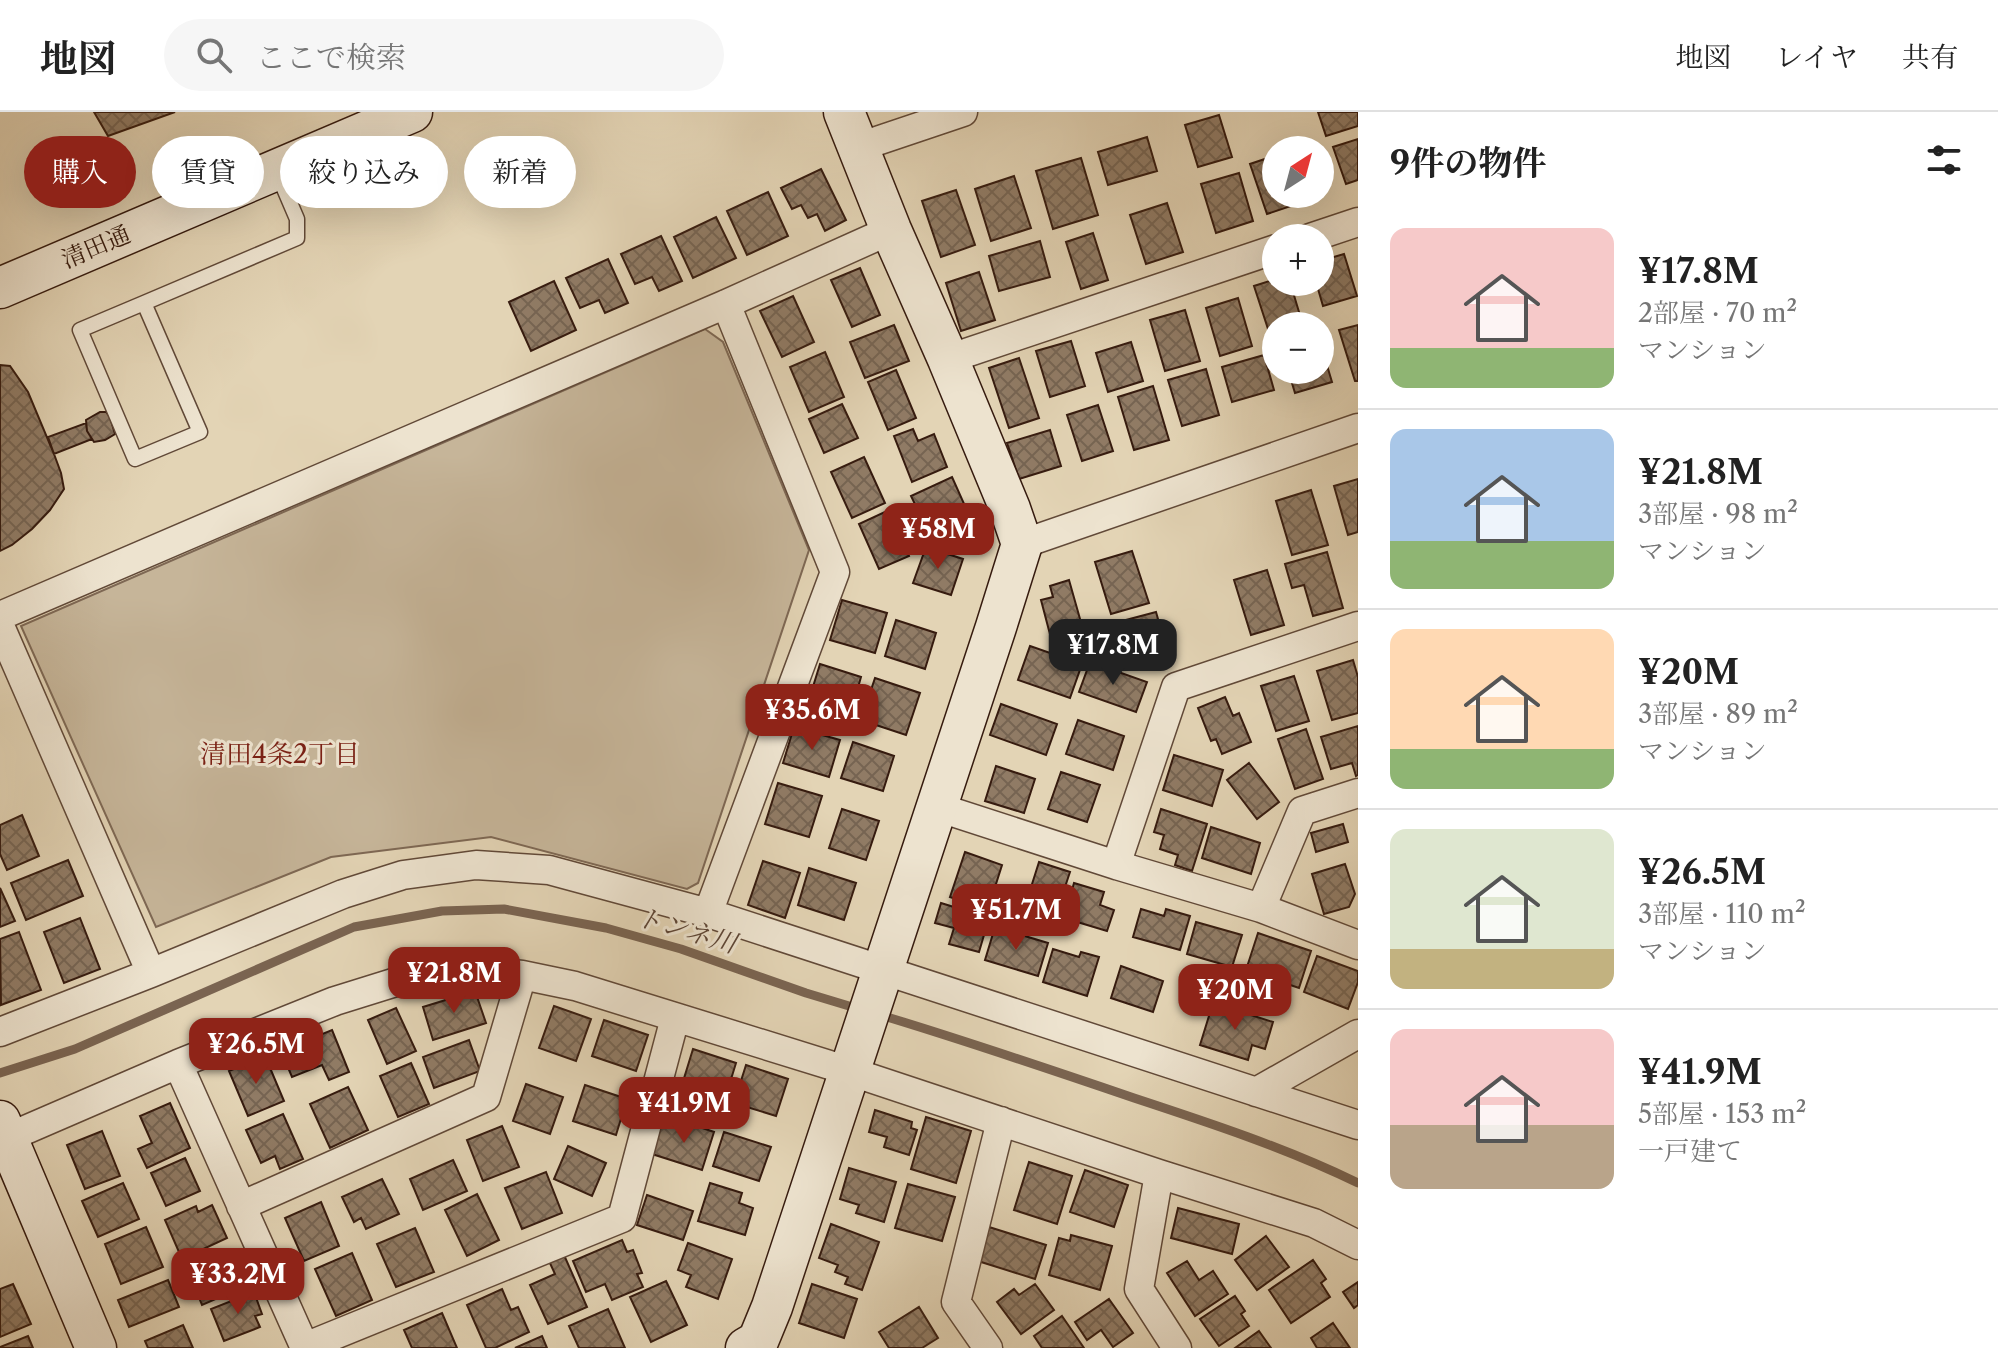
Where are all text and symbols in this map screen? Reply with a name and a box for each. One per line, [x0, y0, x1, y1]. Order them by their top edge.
search box [164, 19, 724, 91]
icon: search [192, 33, 236, 77]
text: 地図 [40, 35, 116, 82]
text: ここで検索 [256, 39, 406, 76]
text: 地図 [1675, 40, 1731, 74]
text: レイヤ [1775, 40, 1858, 74]
text: 共有 [1902, 40, 1958, 74]
chip: 購入 [24, 136, 136, 208]
chip: 賃貸 [152, 136, 264, 208]
chip: 絞り込み [280, 136, 448, 208]
chip: 新着 [464, 136, 576, 208]
north arrow [1262, 136, 1334, 208]
map controls [1262, 136, 1334, 384]
icon: filters [1922, 138, 1966, 182]
text: 9件の物件 [1390, 142, 1546, 184]
street label: 清田通 [57, 219, 135, 274]
button: + [1262, 224, 1334, 296]
text: ¥17.8M [1638, 250, 1759, 292]
icon: home [1454, 260, 1550, 356]
text: 2部屋 · 70 m² [1638, 297, 1797, 329]
button: − [1262, 312, 1334, 384]
text: マンション [1638, 334, 1767, 366]
text: ¥21.8M [1638, 451, 1763, 493]
icon: home [1454, 461, 1550, 557]
text: 3部屋 · 98 m² [1638, 498, 1798, 530]
pin: ¥58M [891, 503, 985, 571]
text: ¥58M [900, 513, 976, 545]
text: マンション [1638, 535, 1767, 567]
pin: ¥17.8M [1048, 619, 1178, 687]
text: ¥17.8M [1067, 629, 1159, 661]
text: ¥20M [1638, 651, 1739, 693]
icon: home [1454, 661, 1550, 757]
pin: ¥35.6M [747, 684, 877, 752]
text: ¥35.6M [763, 694, 861, 726]
text: 3部屋 · 89 m² [1638, 698, 1798, 730]
text: マンション [1638, 735, 1767, 767]
district label: 清田4条2丁目 [200, 738, 360, 770]
text: ¥26.5M [1638, 851, 1766, 893]
icon: home [1454, 861, 1550, 957]
pin: ¥51.7M [951, 884, 1081, 952]
text: ¥51.7M [970, 894, 1062, 926]
text: 3部屋 · 110 m² [1638, 898, 1806, 930]
water label: トンネ川 [632, 900, 743, 960]
text: マンション [1638, 935, 1767, 967]
pin: ¥21.8M [389, 947, 519, 1015]
text: ¥21.8M [406, 957, 502, 989]
pin: ¥20M [1188, 964, 1282, 1032]
text: ¥20M [1196, 974, 1274, 1006]
pin: ¥26.5M [191, 1018, 321, 1086]
text: ¥26.5M [207, 1028, 305, 1060]
text: ¥41.9M [1638, 1051, 1762, 1093]
icon: home [1454, 1061, 1550, 1157]
pin: ¥41.9M [619, 1077, 749, 1145]
text: ¥41.9M [637, 1087, 731, 1119]
text: 5部屋 · 153 m² [1638, 1098, 1806, 1130]
text: 一戸建て [1638, 1135, 1742, 1167]
pin: ¥33.2M [173, 1248, 303, 1316]
text: ¥33.2M [189, 1258, 287, 1290]

